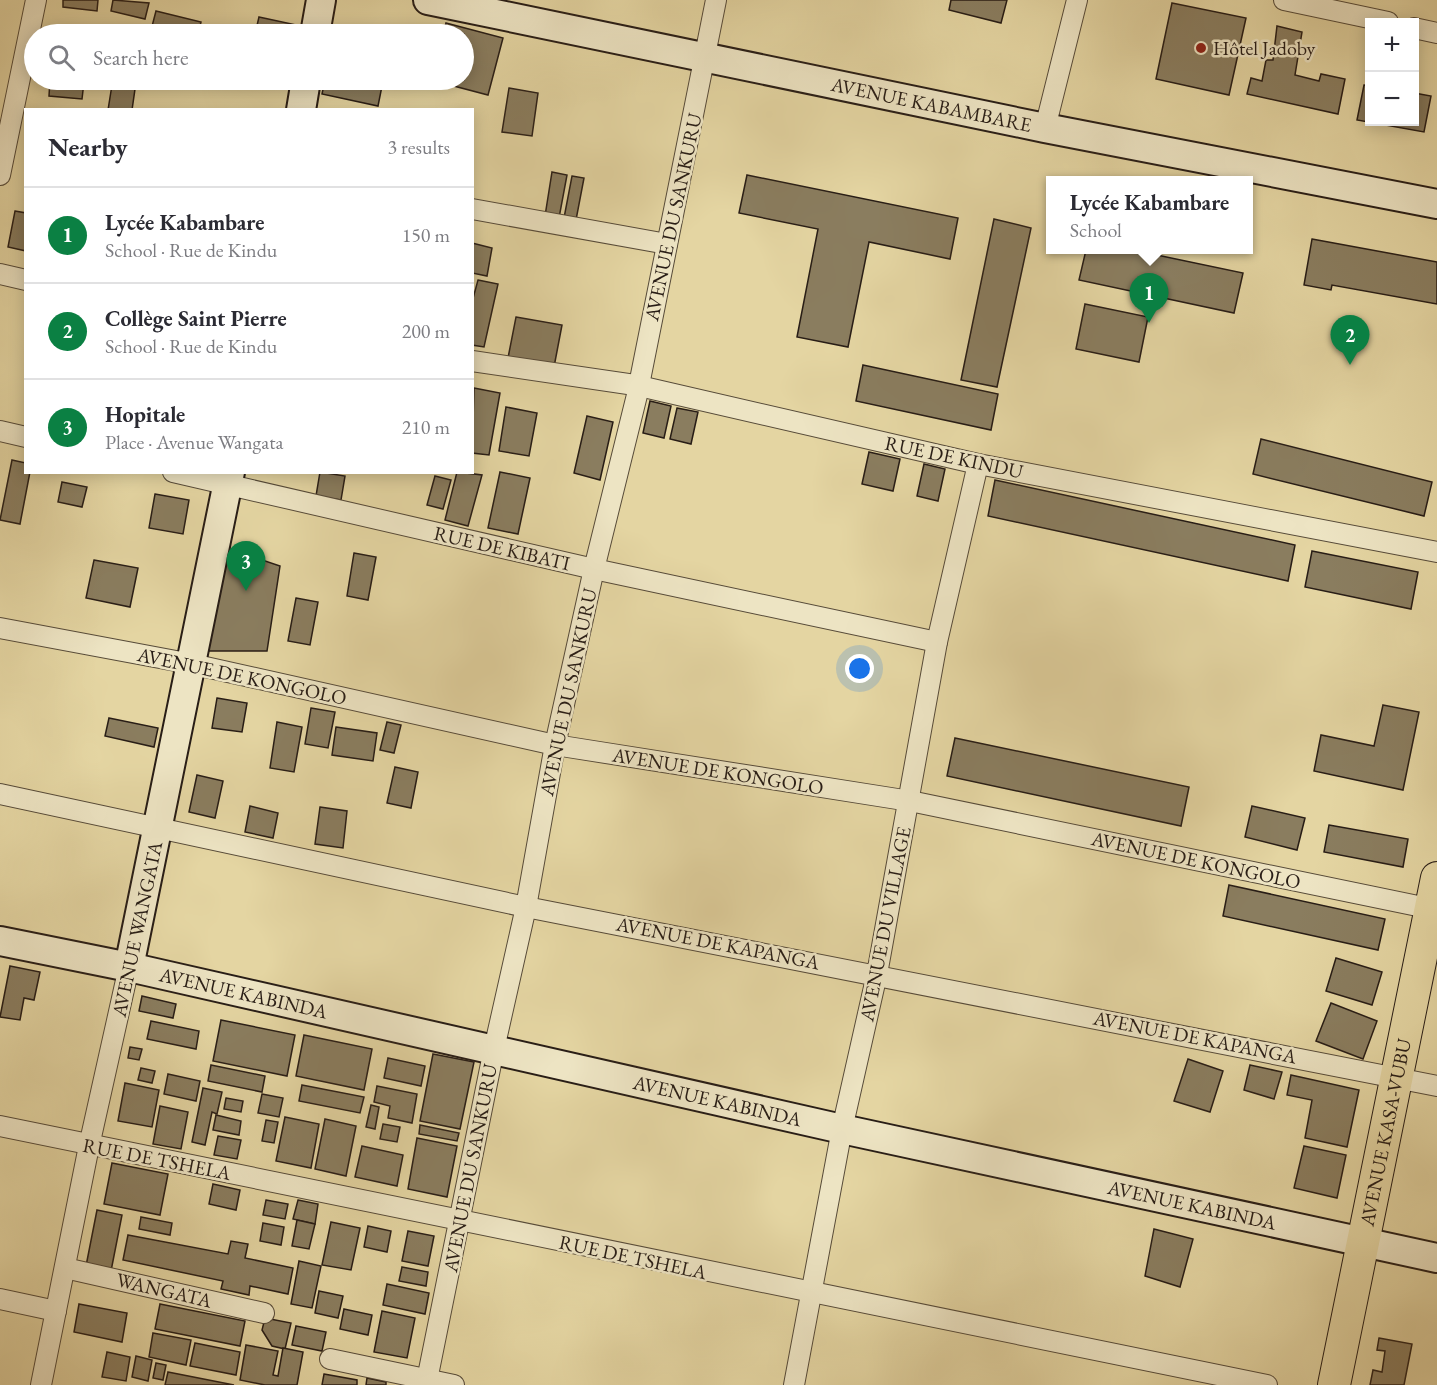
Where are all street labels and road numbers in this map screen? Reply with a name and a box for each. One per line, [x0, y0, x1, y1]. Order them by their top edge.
street label: AVENUE KABAMBARE [828, 71, 1034, 138]
street label: AVENUE DU SANKURU [638, 110, 708, 324]
street label: RUE DE KINDU [882, 430, 1026, 484]
street label: RUE DE KIBATI [431, 520, 573, 576]
street label: AVENUE DU SANKURU [533, 585, 603, 799]
street label: AVENUE DE KONGOLO [134, 641, 349, 711]
street label: AVENUE DE KONGOLO [610, 741, 825, 801]
street label: AVENUE DU VILLAGE [853, 824, 917, 1025]
street label: AVENUE DE KONGOLO [1088, 825, 1303, 895]
street label: AVENUE WANGATA [105, 839, 168, 1020]
street label: AVENUE DE KAPANGA [613, 910, 822, 976]
street label: AVENUE KABINDA [156, 961, 330, 1025]
street label: AVENUE DE KAPANGA [1090, 1004, 1299, 1070]
street label: AVENUE KASA-VUBU [1353, 1036, 1417, 1229]
street label: AVENUE DU SANKURU [437, 1061, 503, 1275]
street label: AVENUE KABINDA [630, 1069, 804, 1132]
street label: RUE DE TSHELA [81, 1132, 233, 1186]
street label: AVENUE KABINDA [1104, 1174, 1279, 1236]
street label: RUE DE TSHELA [557, 1229, 709, 1285]
street label: WANGATA [114, 1266, 215, 1314]

